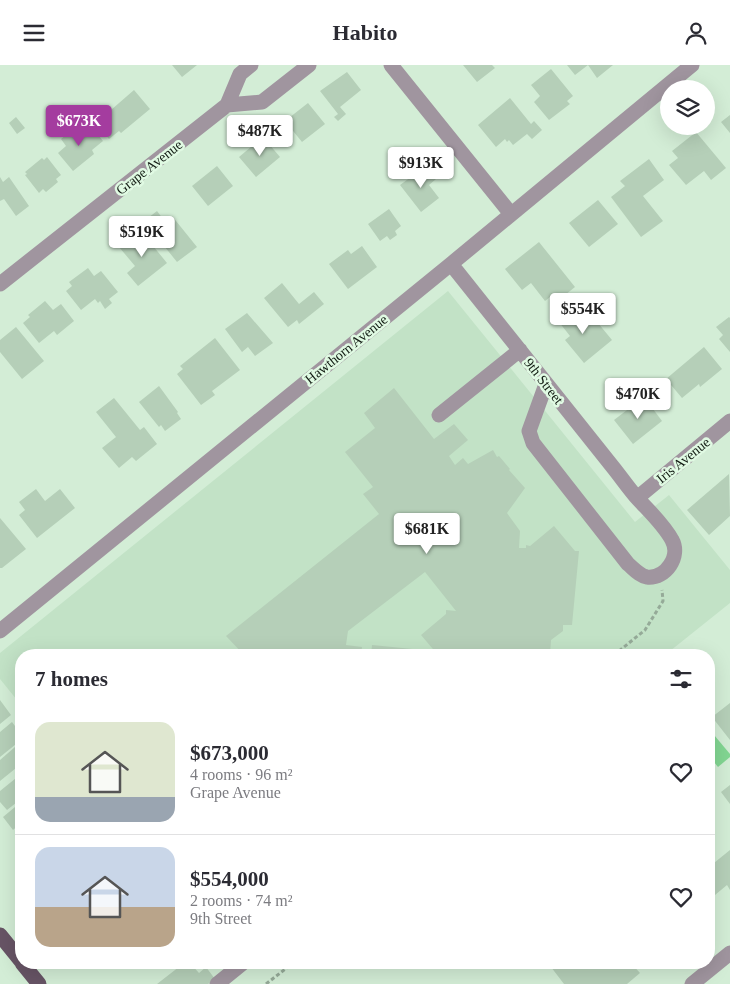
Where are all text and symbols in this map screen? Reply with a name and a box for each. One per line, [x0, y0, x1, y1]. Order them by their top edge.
icon: menu [20, 19, 48, 47]
icon: person [682, 19, 710, 47]
text: Habito [333, 20, 397, 45]
map controls [660, 80, 715, 135]
button: layers [660, 80, 715, 135]
pin: $673K [44, 104, 114, 147]
text: $673K [57, 112, 101, 129]
pin: $487K [225, 114, 295, 157]
text: $487K [238, 122, 282, 139]
street label: Grape Avenue [113, 137, 185, 198]
pin: $913K [386, 147, 456, 189]
text: $913K [399, 154, 443, 171]
pin: $519K [107, 215, 177, 258]
text: $519K [120, 223, 164, 240]
pin: $554K [548, 293, 618, 335]
text: $554K [561, 300, 605, 317]
street label: Hawthorn Avenue [302, 312, 390, 387]
street label: 9th Street [521, 355, 566, 407]
pin: $470K [603, 377, 673, 420]
text: $470K [616, 385, 660, 402]
street label: Iris Avenue [654, 434, 713, 486]
pin: $681K [392, 513, 462, 555]
text: $681K [405, 520, 449, 537]
icon: filters [667, 665, 695, 693]
text: 7 homes [35, 667, 108, 691]
text: $673,000 [190, 741, 269, 765]
icon: home [75, 742, 135, 802]
icon: heart [667, 758, 695, 786]
text: 4 rooms · 96 m² [190, 766, 293, 783]
text: Grape Avenue [190, 784, 281, 801]
icon: home [75, 867, 135, 927]
text: $554,000 [190, 867, 269, 891]
icon: heart [667, 883, 695, 911]
text: 2 rooms · 74 m² [190, 892, 293, 909]
text: 9th Street [190, 910, 252, 927]

